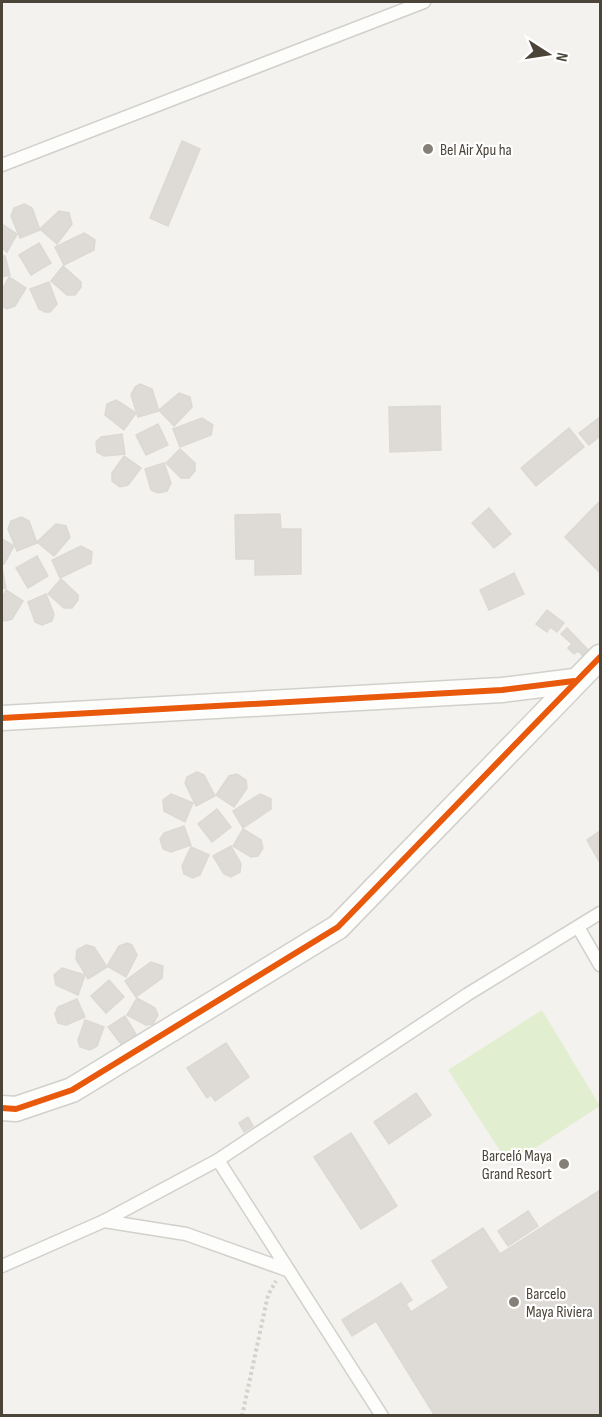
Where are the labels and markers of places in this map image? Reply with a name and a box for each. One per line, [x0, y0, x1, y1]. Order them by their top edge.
place label: Bel Air Xpu ha [440, 141, 512, 160]
marker: Bel Air Xpu ha [421, 142, 435, 156]
place label: Barceló Maya Grand Resort [482, 1147, 552, 1184]
marker: Barceló Maya Grand Resort [557, 1157, 571, 1171]
place label: Barcelo Maya Riviera [526, 1285, 593, 1322]
marker: Barcelo Maya Riviera [507, 1295, 521, 1309]

